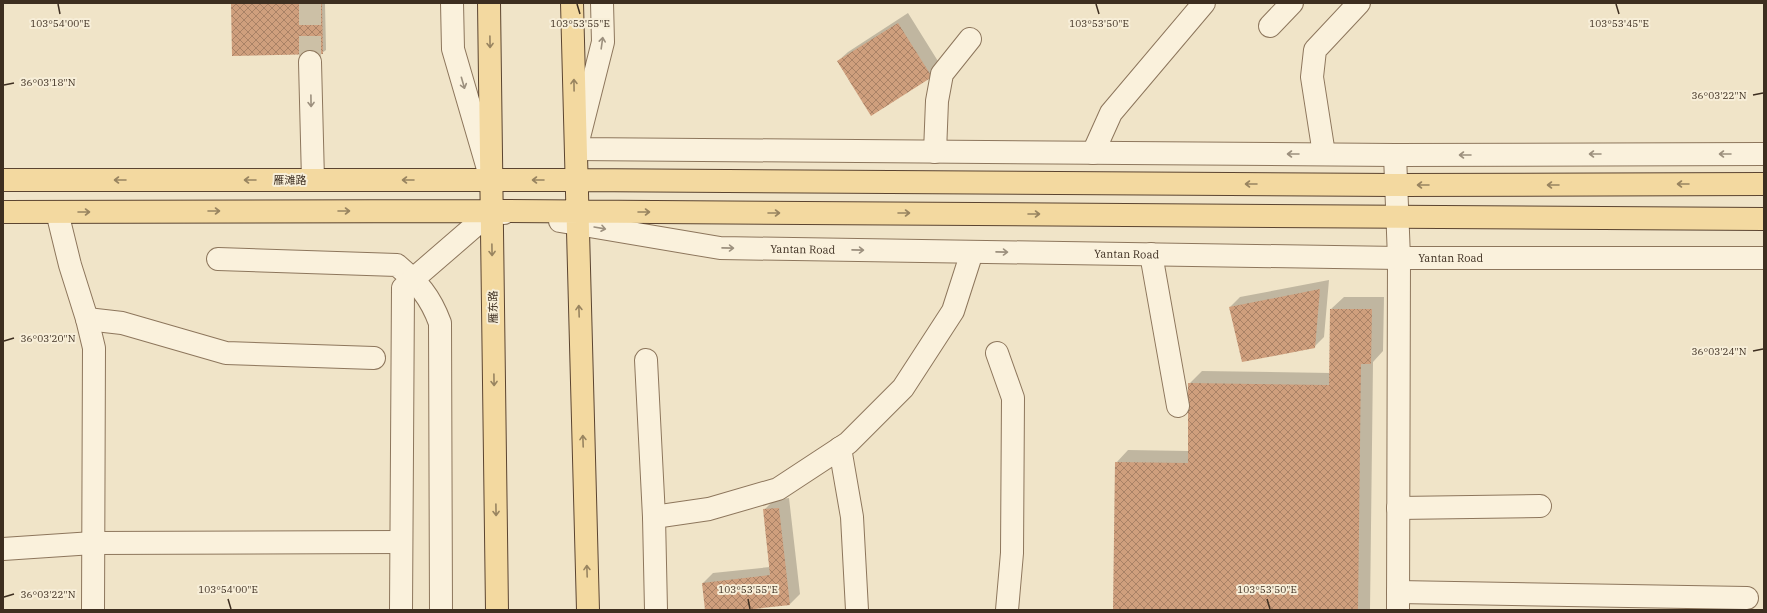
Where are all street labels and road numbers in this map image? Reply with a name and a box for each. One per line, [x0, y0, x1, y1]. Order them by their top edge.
street label: 雁滩路 [274, 173, 307, 187]
street label: Yantan Road [770, 242, 836, 257]
street label: Yantan Road [1094, 247, 1160, 261]
street label: Yantan Road [1418, 251, 1483, 265]
street label: 雁东路 [486, 290, 500, 324]

